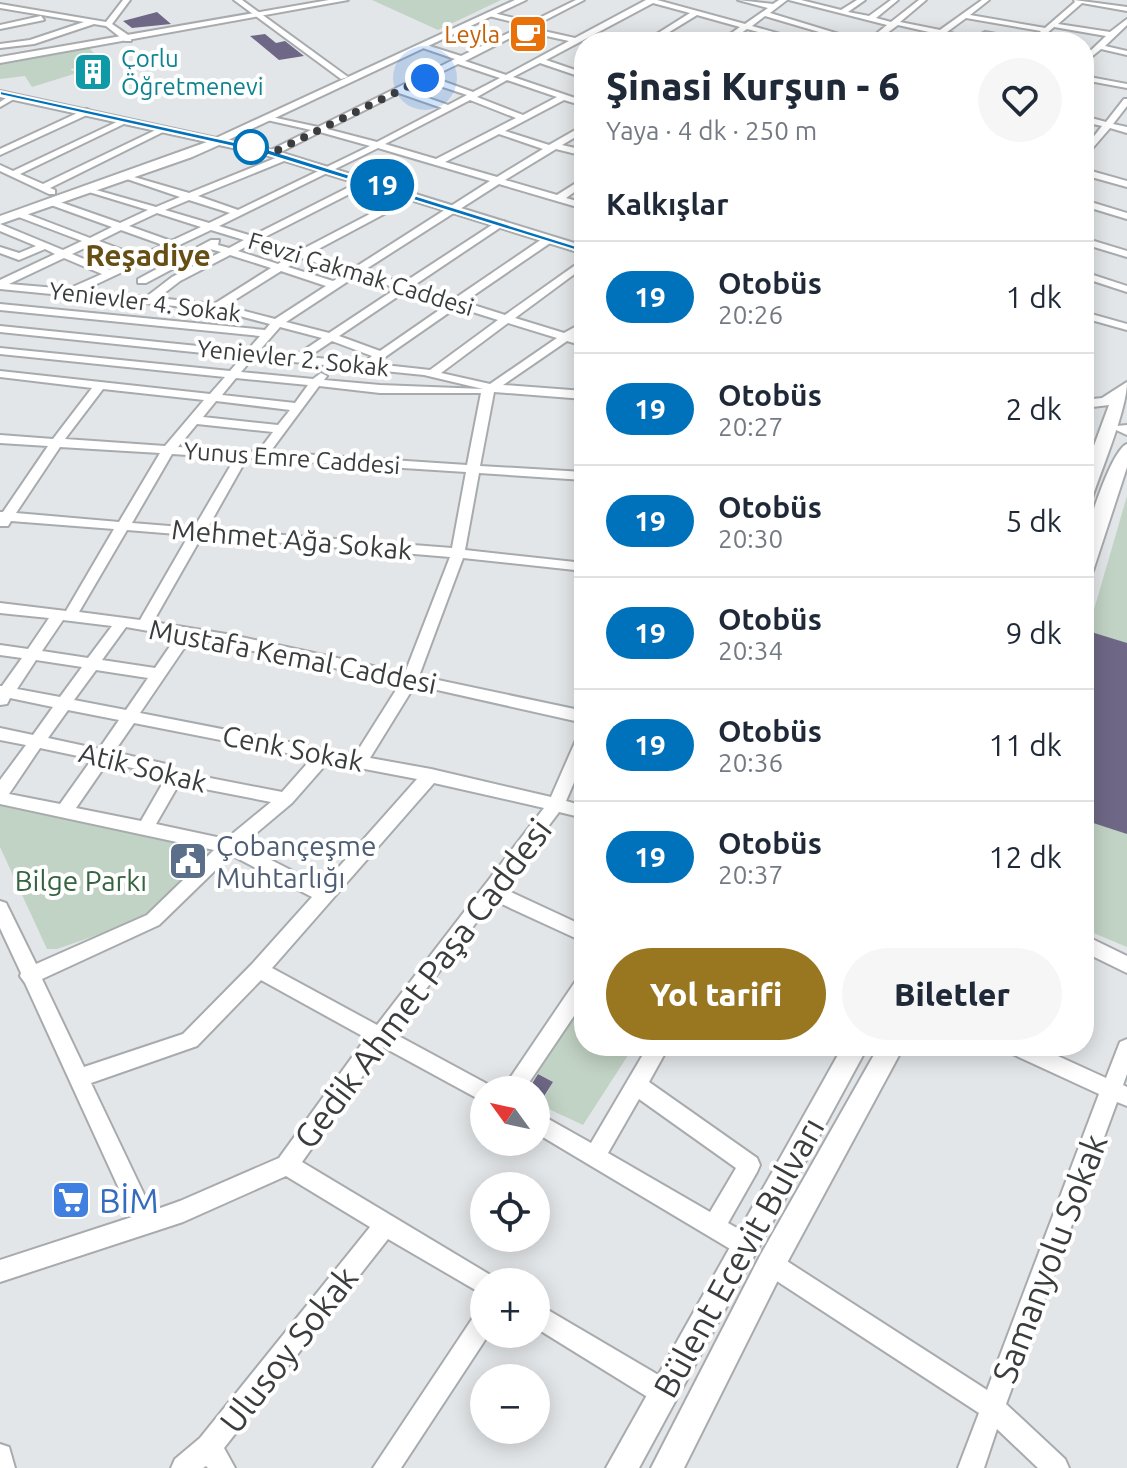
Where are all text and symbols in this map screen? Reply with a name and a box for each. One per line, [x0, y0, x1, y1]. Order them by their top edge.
cafe icon: Leyla [507, 13, 549, 55]
place label: Leyla [444, 21, 500, 48]
place label: Çorlu Öğretmenevi [121, 45, 264, 100]
building icon: Çorlu Öğretmenevi [72, 51, 114, 93]
your location [405, 58, 445, 98]
button: heart [978, 58, 1062, 142]
text: Şinasi Kurşun - 6 [606, 65, 900, 107]
text: Yaya · 4 dk · 250 m [606, 116, 817, 145]
unlabelled marker [234, 130, 268, 164]
line badge: 19 [346, 159, 418, 211]
text: 19 [366, 169, 398, 200]
text: Kalkışlar [606, 187, 729, 221]
street label: Fevzi Çakmak Caddesi [245, 227, 477, 321]
district label: Reşadiye [85, 238, 211, 272]
text: Otobüs [718, 266, 822, 300]
street label: Yenievler 4. Sokak [48, 277, 242, 327]
text: 1 dk [1006, 280, 1062, 314]
text: 19 [634, 281, 666, 312]
text: 20:26 [718, 300, 783, 329]
street label: Yenievler 2. Sokak [196, 334, 390, 382]
text: Otobüs [718, 378, 822, 412]
text: 2 dk [1006, 392, 1062, 426]
text: 19 [634, 393, 666, 424]
text: 20:27 [718, 412, 783, 441]
street label: Yunus Emre Caddesi [183, 437, 401, 479]
text: Otobüs [718, 490, 822, 524]
text: 5 dk [1006, 504, 1062, 538]
text: 19 [634, 505, 666, 536]
street label: Mehmet Ağa Sokak [170, 513, 414, 565]
text: 20:30 [718, 524, 783, 553]
text: Otobüs [718, 602, 822, 636]
street label: Mustafa Kemal Caddesi [146, 613, 440, 699]
text: 9 dk [1006, 616, 1062, 650]
text: 19 [634, 617, 666, 648]
text: 20:34 [718, 636, 783, 665]
text: Otobüs [718, 714, 822, 748]
street label: Cenk Sokak [220, 719, 366, 777]
text: 11 dk [989, 728, 1062, 762]
text: 19 [634, 729, 666, 760]
street label: Atik Sokak [76, 736, 210, 798]
text: 20:36 [718, 748, 783, 777]
street label: Gedik Ahmet Paşa Caddesi [286, 811, 558, 1155]
text: Otobüs [718, 826, 822, 860]
place label: Çobançeşme Muhtarlığı [216, 830, 376, 893]
public building icon: Çobançeşme Muhtarlığı [167, 840, 209, 882]
text: 12 dk [989, 840, 1062, 874]
text: 19 [634, 841, 666, 872]
text: 20:37 [718, 860, 783, 889]
park label: Bilge Parkı [15, 865, 147, 896]
button: Yol tarifi [606, 948, 826, 1040]
button: Biletler [842, 948, 1062, 1040]
north arrow [470, 1076, 550, 1156]
map controls [470, 1076, 550, 1444]
street label: Bülent Ecevit Bulvarı [645, 1111, 831, 1403]
street label: Samanyolu Sokak [984, 1128, 1114, 1388]
button: locate [470, 1172, 550, 1252]
supermarket icon: BİM [50, 1179, 92, 1221]
place label: BİM [99, 1181, 159, 1219]
street label: Ulusoy Sokak [212, 1259, 364, 1439]
button: + [470, 1268, 550, 1348]
button: − [470, 1364, 550, 1444]

